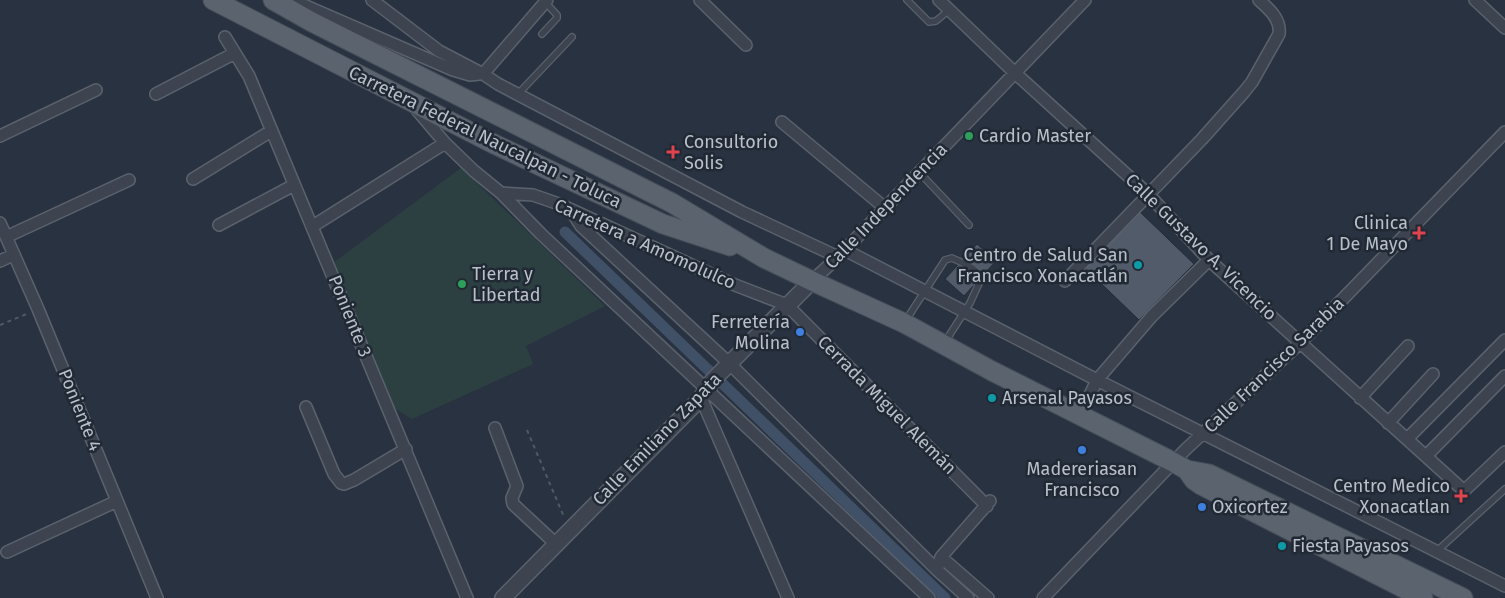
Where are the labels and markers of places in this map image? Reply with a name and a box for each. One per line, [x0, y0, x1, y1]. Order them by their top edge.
place label: Cardio Master [979, 125, 1091, 147]
marker: Cardio Master [963, 130, 975, 142]
place label: Consultorio Solis [684, 131, 778, 174]
marker: Consultorio Solis [666, 145, 680, 159]
place label: Clinica 1 De Mayo [1326, 212, 1408, 255]
marker: Clinica 1 De Mayo [1412, 226, 1426, 240]
place label: Centro de Salud San Francisco Xonacatlán [957, 244, 1128, 287]
marker: Centro de Salud San Francisco Xonacatlán [1132, 259, 1144, 271]
place label: Tierra y Libertad [472, 263, 540, 306]
marker: Tierra y Libertad [456, 278, 468, 290]
place label: Ferretería Molina [711, 311, 790, 354]
marker: Ferretería Molina [794, 326, 806, 338]
place label: Arsenal Payasos [1002, 387, 1132, 409]
marker: Arsenal Payasos [986, 392, 998, 404]
marker: Madereriasan Francisco [1076, 444, 1088, 456]
place label: Madereriasan Francisco [1027, 458, 1137, 501]
place label: Centro Medico Xonacatlan [1333, 475, 1450, 518]
marker: Centro Medico Xonacatlan [1454, 489, 1468, 503]
place label: Oxicortez [1212, 496, 1288, 518]
marker: Oxicortez [1196, 501, 1208, 513]
place label: Fiesta Payasos [1292, 535, 1409, 557]
marker: Fiesta Payasos [1276, 540, 1288, 552]

